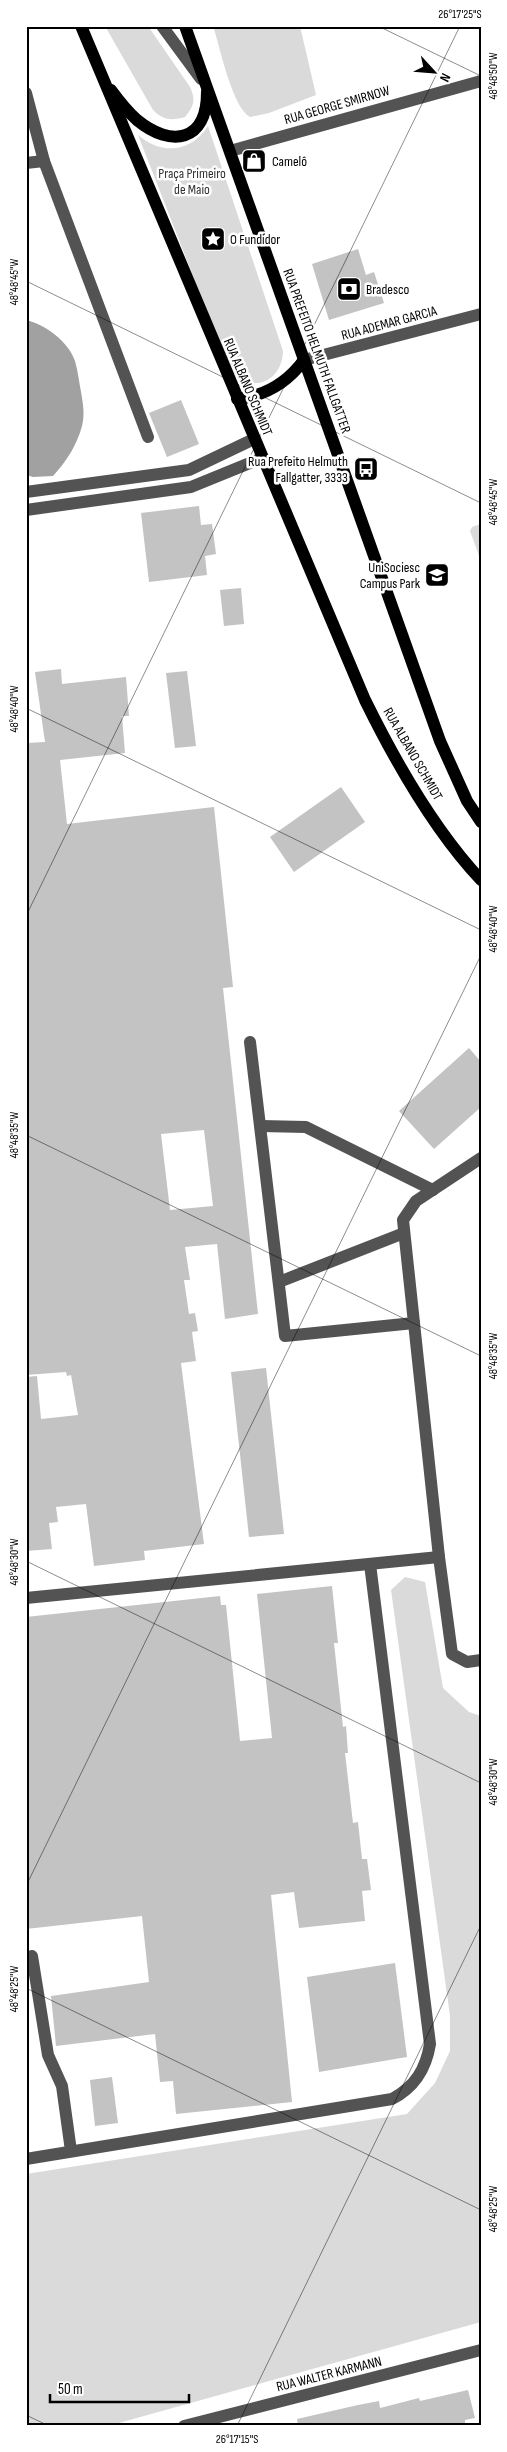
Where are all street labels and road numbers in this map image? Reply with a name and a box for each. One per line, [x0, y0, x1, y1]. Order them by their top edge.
street label: RUA GEORGE SMIRNOW [282, 82, 392, 128]
street label: RUA PREFEITO HELMUTH FALLGATTER [279, 266, 355, 436]
street label: RUA ADEMAR GARCIA [339, 302, 440, 344]
street label: RUA ALBANO SCHMIDT [220, 336, 276, 439]
street label: RUA ALBANO SCHMIDT [380, 705, 447, 804]
street label: RUA WALTER KARMANN [275, 2353, 383, 2395]

